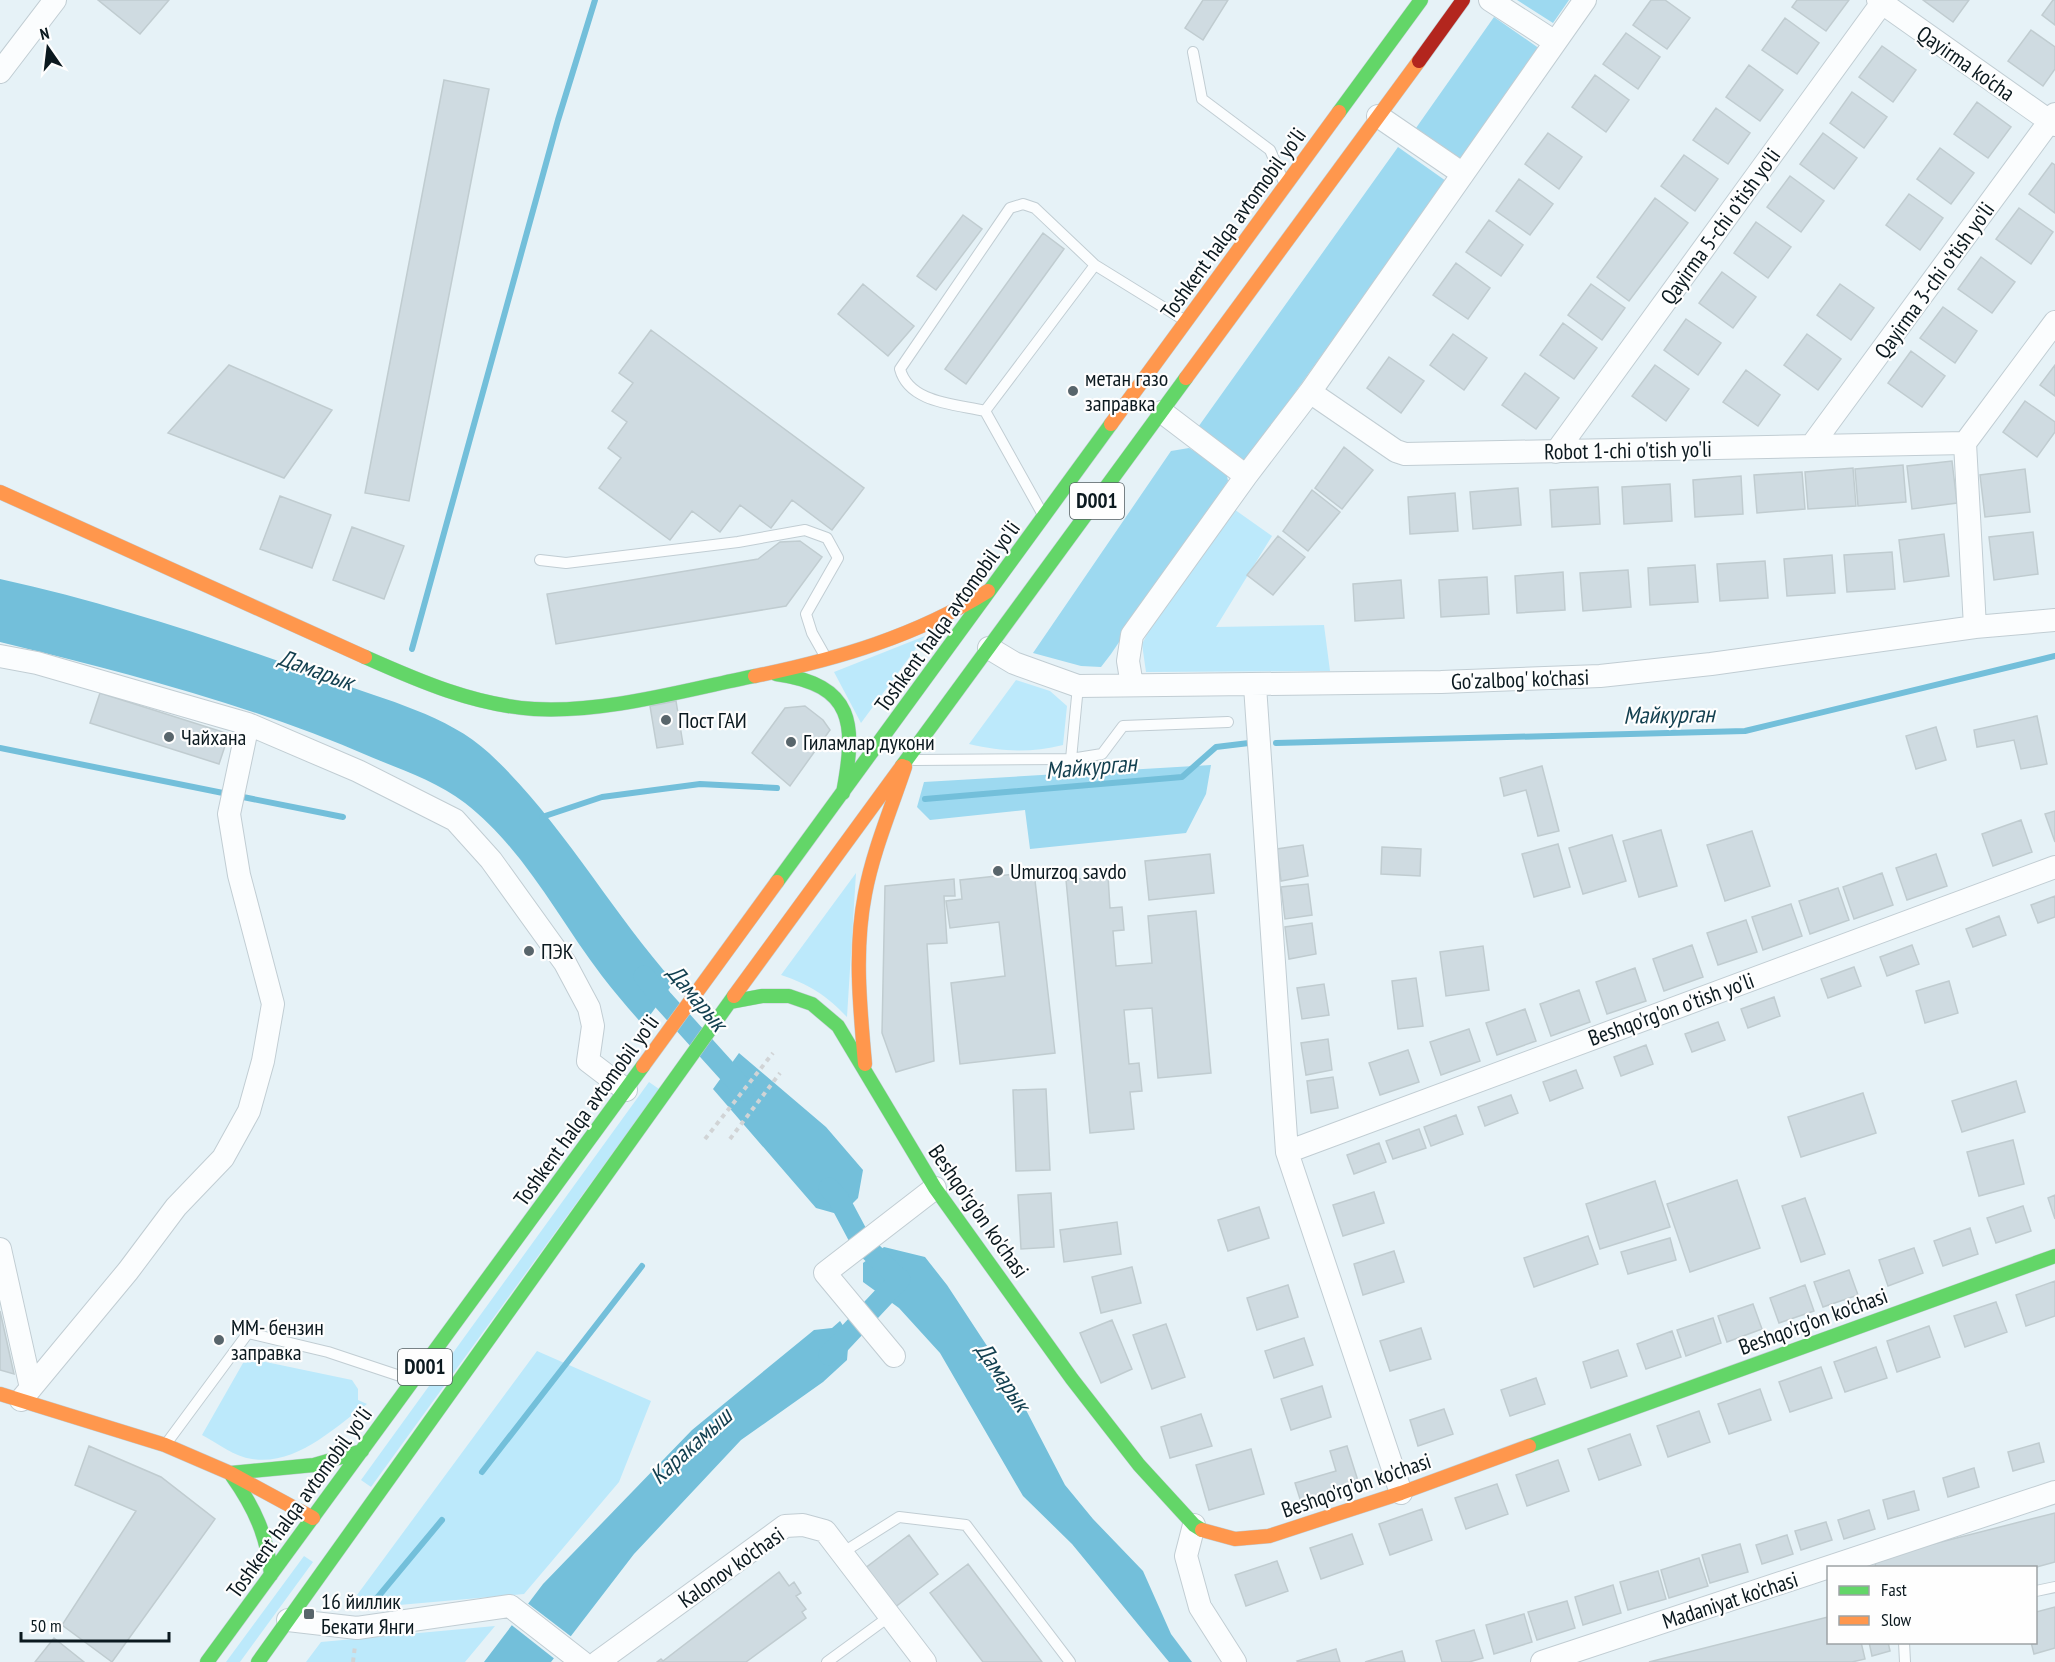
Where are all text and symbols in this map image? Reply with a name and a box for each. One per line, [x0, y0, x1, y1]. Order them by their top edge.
north arrow [18, 18, 78, 78]
street label: Qayirma ko'cha [1912, 19, 2020, 107]
text: N [38, 23, 51, 44]
street label: Toshkent halqa avtomobil yo'li [1154, 122, 1312, 324]
street label: Qayirma 5-chi o'tish yo'li [1654, 142, 1786, 310]
street label: Qayirma 3-chi o'tish yo'li [1868, 196, 2000, 364]
place label: метан газо заправка [1085, 364, 1168, 417]
marker: метан газо заправка [1066, 384, 1080, 398]
street label: Robot 1-chi o'tish yo'li [1544, 435, 1712, 465]
road number: D001 [1070, 483, 1124, 519]
street label: Toshkent halqa avtomobil yo'li [868, 515, 1026, 717]
water label: Дамарык [274, 641, 360, 698]
street label: Go'zalbog' ko'chasi [1450, 663, 1590, 695]
water label: Майкурган [1623, 698, 1717, 731]
place label: Пост ГАИ [678, 706, 747, 734]
marker: Пост ГАИ [659, 713, 673, 727]
place label: Чайхана [181, 723, 246, 751]
place label: Гиламлар дукони [803, 728, 935, 756]
marker: Чайхана [162, 730, 176, 744]
marker: Гиламлар дукони [784, 735, 798, 749]
water label: Майкурган [1044, 747, 1140, 786]
place label: Umurzoq savdo [1010, 857, 1127, 885]
marker: Umurzoq savdo [991, 864, 1005, 878]
place label: ПЭК [541, 937, 574, 965]
marker: ПЭК [522, 944, 536, 958]
water label: Дамарык [660, 957, 736, 1039]
street label: Beshqo'rg'on o'tish yo'li [1584, 966, 1758, 1052]
street label: Toshkent halqa avtomobil yo'li [507, 1009, 665, 1211]
street label: Beshqo'rg'on ko'chasi [923, 1139, 1035, 1283]
street label: Beshqo'rg'on ko'chasi [1735, 1281, 1891, 1361]
place label: ММ- бензин заправка [231, 1313, 324, 1366]
marker: ММ- бензин заправка [212, 1333, 226, 1347]
water label: Дамарык [968, 1335, 1039, 1420]
road number: D001 [398, 1349, 452, 1385]
water label: Каракамыш [643, 1399, 740, 1491]
street label: Toshkent halqa avtomobil yo'li [220, 1401, 378, 1603]
street label: Beshqo'rg'on ko'chasi [1277, 1446, 1435, 1524]
street label: Kalonov ko'chasi [673, 1520, 789, 1614]
street label: Madaniyat ko'chasi [1659, 1565, 1801, 1635]
legend [1827, 1566, 2037, 1644]
text: Fast [1881, 1578, 1907, 1601]
place label: 16 йиллик Бекати Янги [321, 1587, 414, 1640]
scale bar [21, 1605, 170, 1643]
marker: 16 йиллик Бекати Янги [302, 1607, 316, 1621]
text: Slow [1881, 1608, 1912, 1631]
text: 50 m [30, 1614, 62, 1637]

